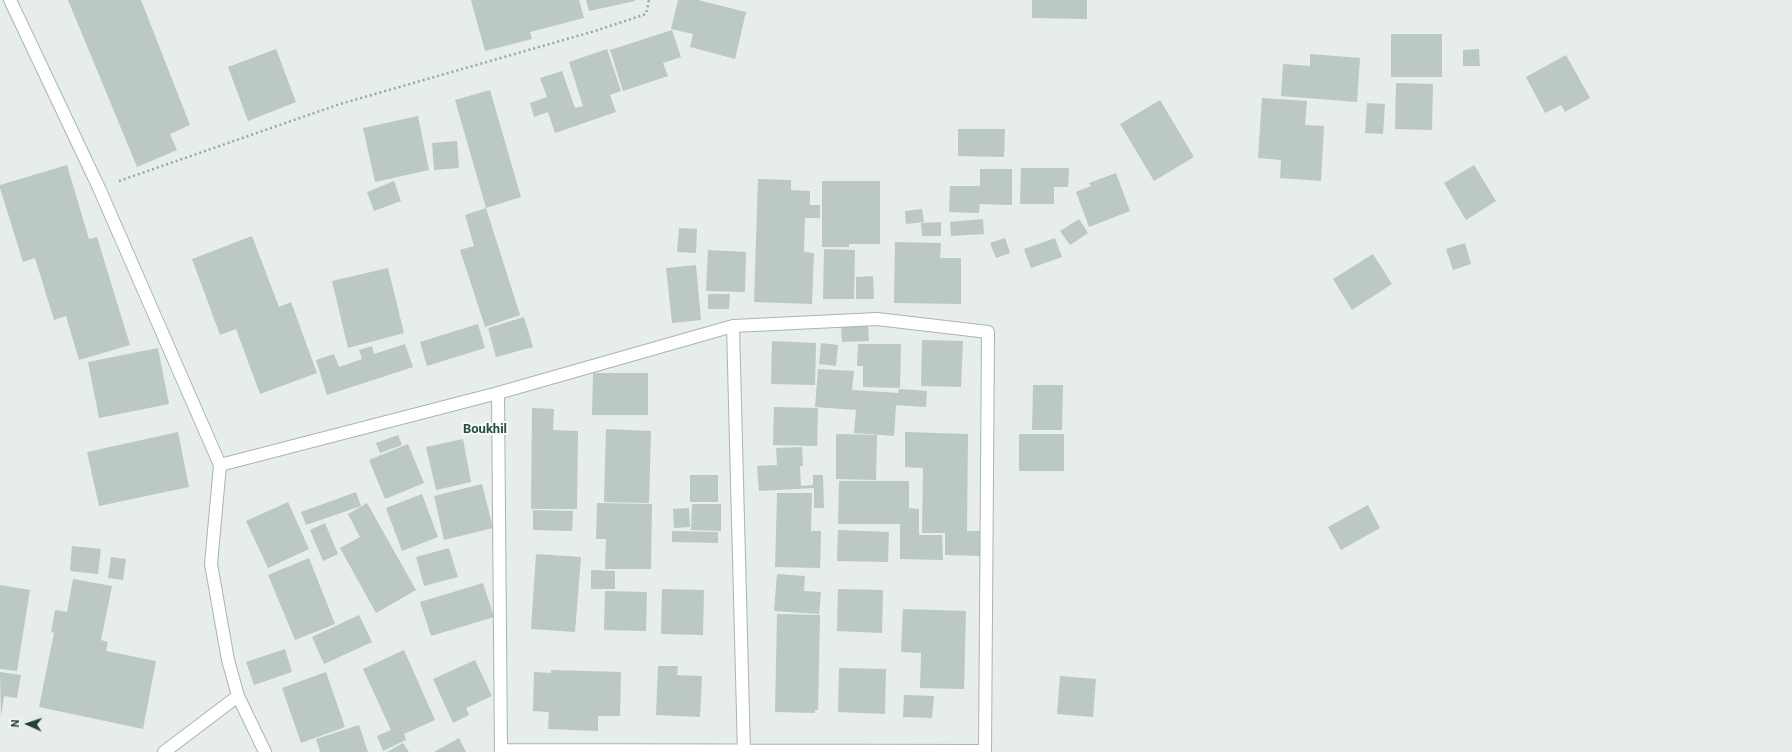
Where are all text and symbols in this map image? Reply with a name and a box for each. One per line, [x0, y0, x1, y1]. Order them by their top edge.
district label: Boukhil [463, 422, 507, 438]
north arrow [8, 704, 48, 744]
text: N [9, 719, 22, 728]

